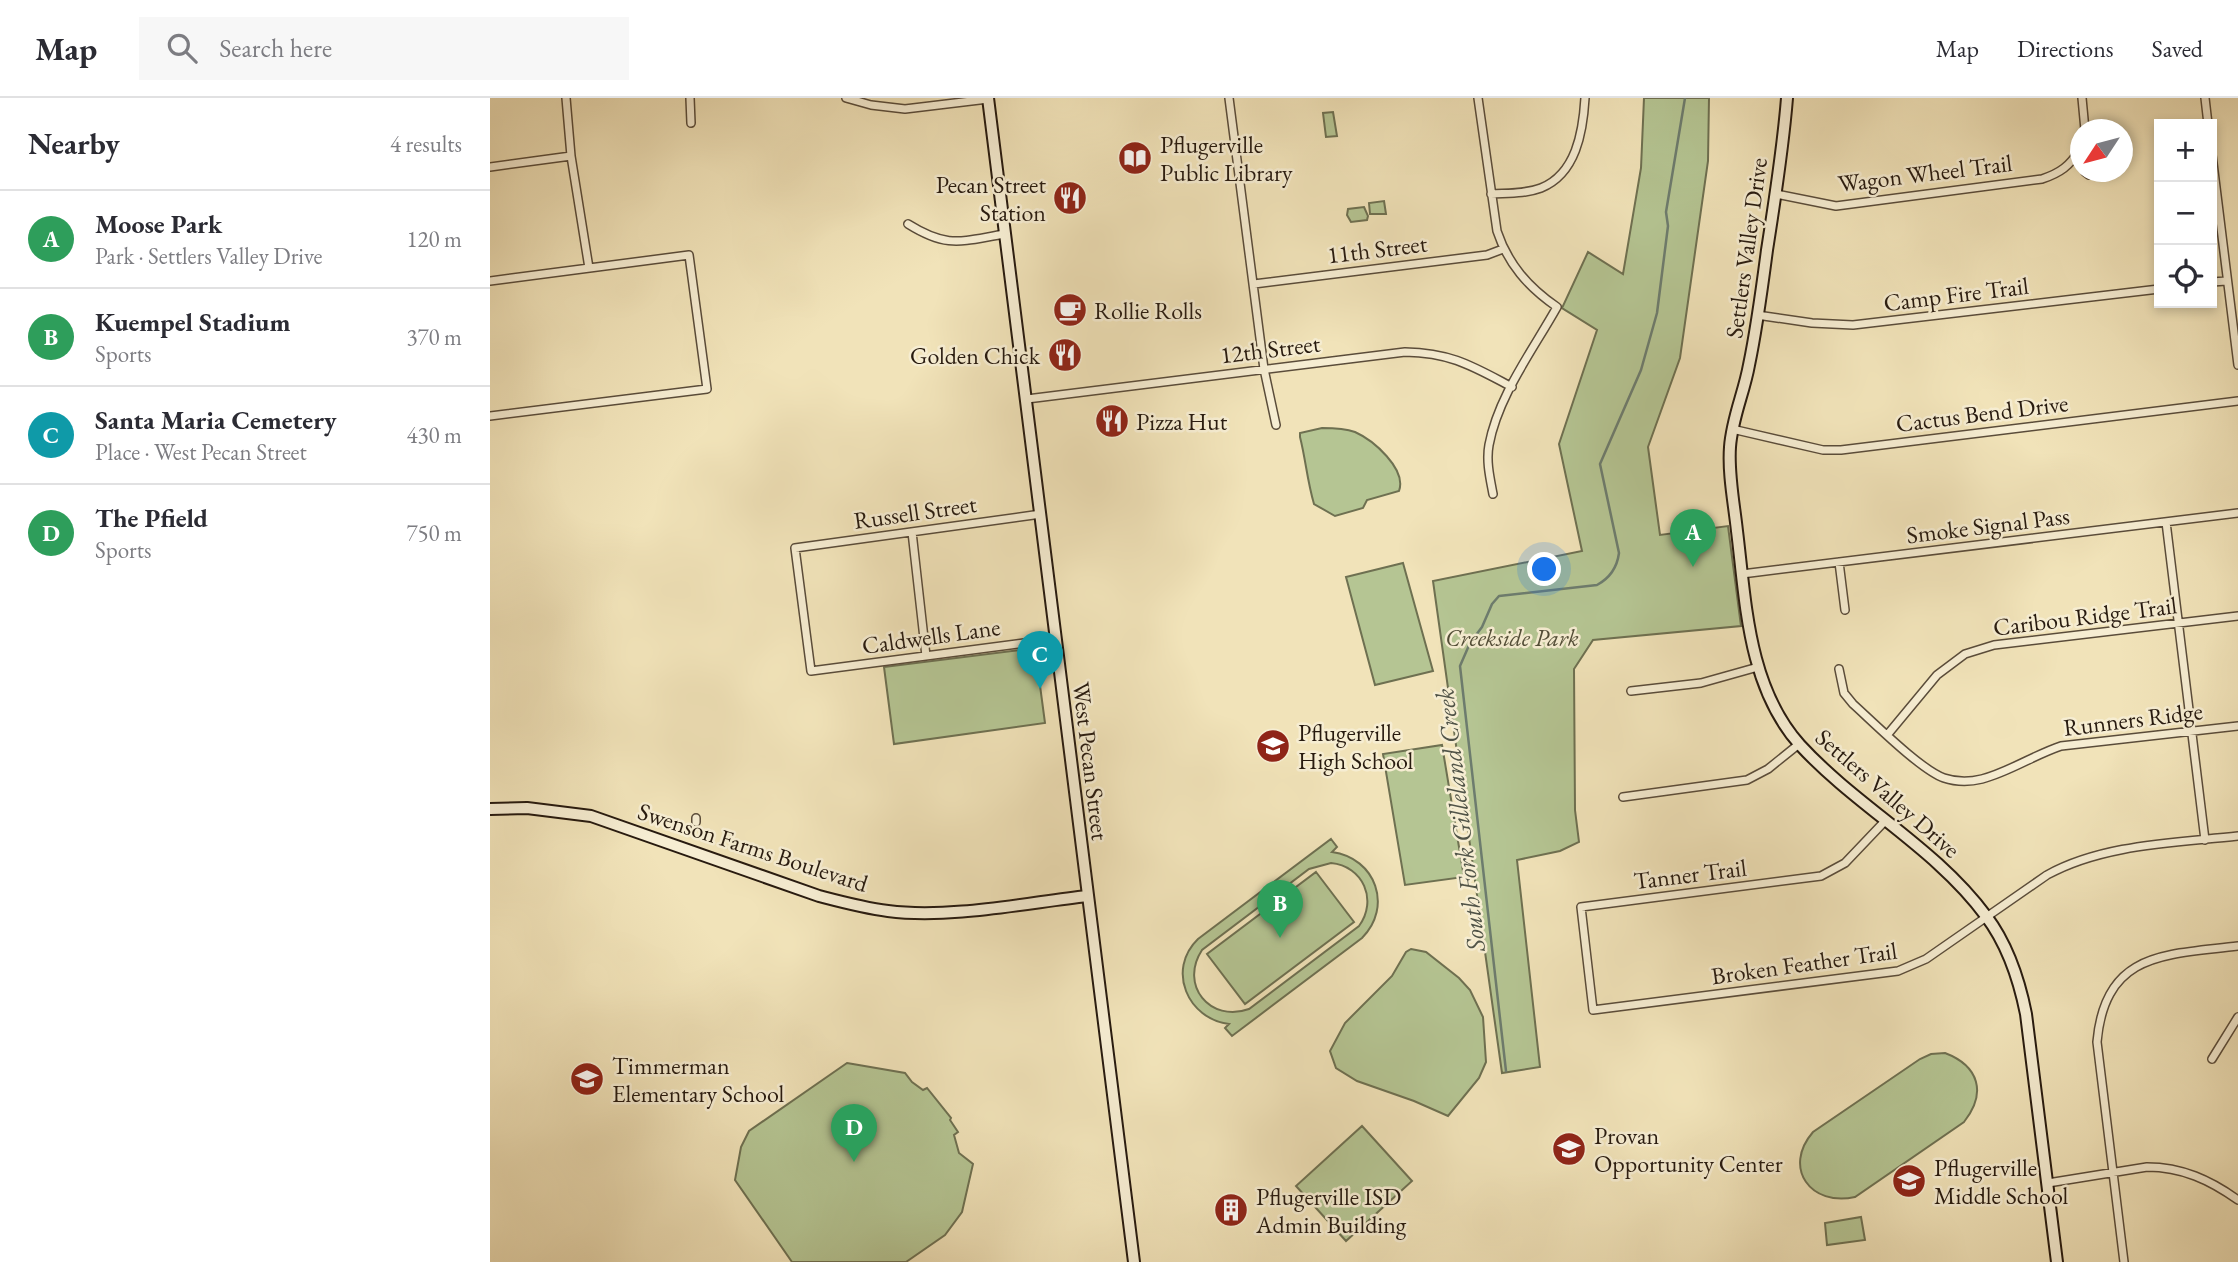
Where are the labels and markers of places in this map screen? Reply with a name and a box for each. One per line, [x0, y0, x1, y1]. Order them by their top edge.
place label: Pflugerville Public Library [1160, 129, 1293, 188]
library icon: Pflugerville Public Library [1116, 139, 1154, 177]
place label: Pecan Street Station [936, 169, 1046, 228]
restaurant icon: Pecan Street Station [1051, 179, 1089, 217]
cafe icon: Rollie Rolls [1051, 291, 1089, 329]
place label: Rollie Rolls [1094, 295, 1202, 326]
restaurant icon: Golden Chick [1046, 336, 1084, 374]
place label: Golden Chick [910, 340, 1041, 371]
restaurant icon: Pizza Hut [1093, 402, 1131, 440]
place label: Pizza Hut [1136, 406, 1228, 437]
pin: A [1670, 509, 1716, 567]
pin: C [1017, 631, 1063, 689]
place label: Pflugerville High School [1298, 717, 1414, 776]
school or university icon: Pflugerville High School [1254, 727, 1292, 765]
pin: B [1257, 880, 1303, 938]
place label: Timmerman Elementary School [612, 1050, 784, 1109]
school or university icon: Timmerman Elementary School [568, 1060, 606, 1098]
pin: D [831, 1104, 877, 1162]
place label: Provan Opportunity Center [1594, 1120, 1783, 1179]
school or university icon: Provan Opportunity Center [1550, 1130, 1588, 1168]
place label: Pflugerville Middle School [1934, 1152, 2068, 1211]
school or university icon: Pflugerville Middle School [1890, 1162, 1928, 1200]
place label: Pflugerville ISD Admin Building [1255, 1181, 1407, 1240]
building icon: Pflugerville ISD Admin Building [1212, 1191, 1250, 1229]

